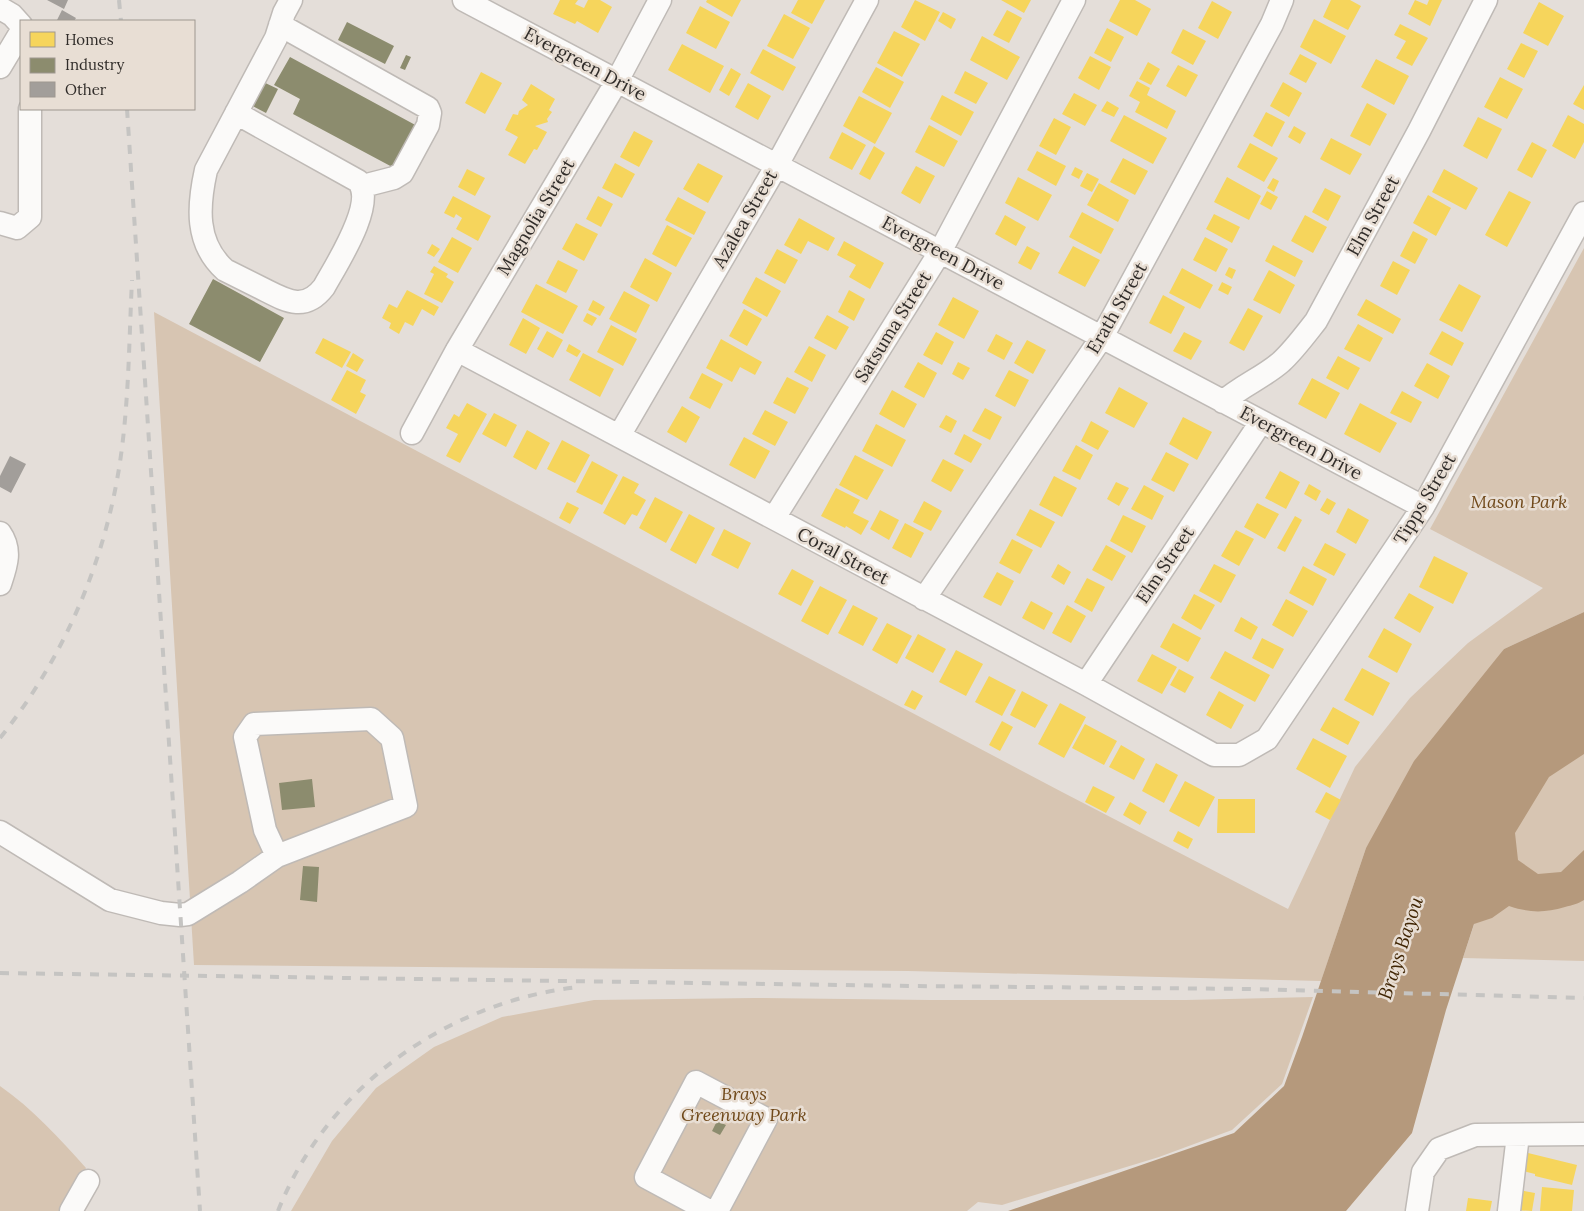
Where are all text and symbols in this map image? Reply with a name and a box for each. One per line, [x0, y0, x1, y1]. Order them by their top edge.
legend [20, 20, 195, 110]
street label: Evergreen Drive [520, 22, 651, 106]
text: Homes [65, 30, 114, 49]
text: Industry [65, 55, 124, 74]
text: Other [65, 80, 107, 99]
street label: Magnolia Street [492, 154, 579, 279]
street label: Azalea Street [707, 165, 782, 273]
street label: Elm Street [1341, 172, 1404, 260]
street label: Evergreen Drive [878, 211, 1009, 295]
street label: Erath Street [1081, 258, 1152, 357]
street label: Satsuma Street [849, 267, 936, 386]
street label: Evergreen Drive [1236, 401, 1367, 485]
street label: Tipps Street [1388, 449, 1461, 548]
park label: Mason Park [1471, 490, 1567, 513]
street label: Coral Street [793, 522, 893, 589]
street label: Elm Street [1130, 522, 1199, 608]
water label: Brays Bayou [1372, 893, 1428, 1002]
park label: Brays Greenway Park [681, 1082, 807, 1126]

